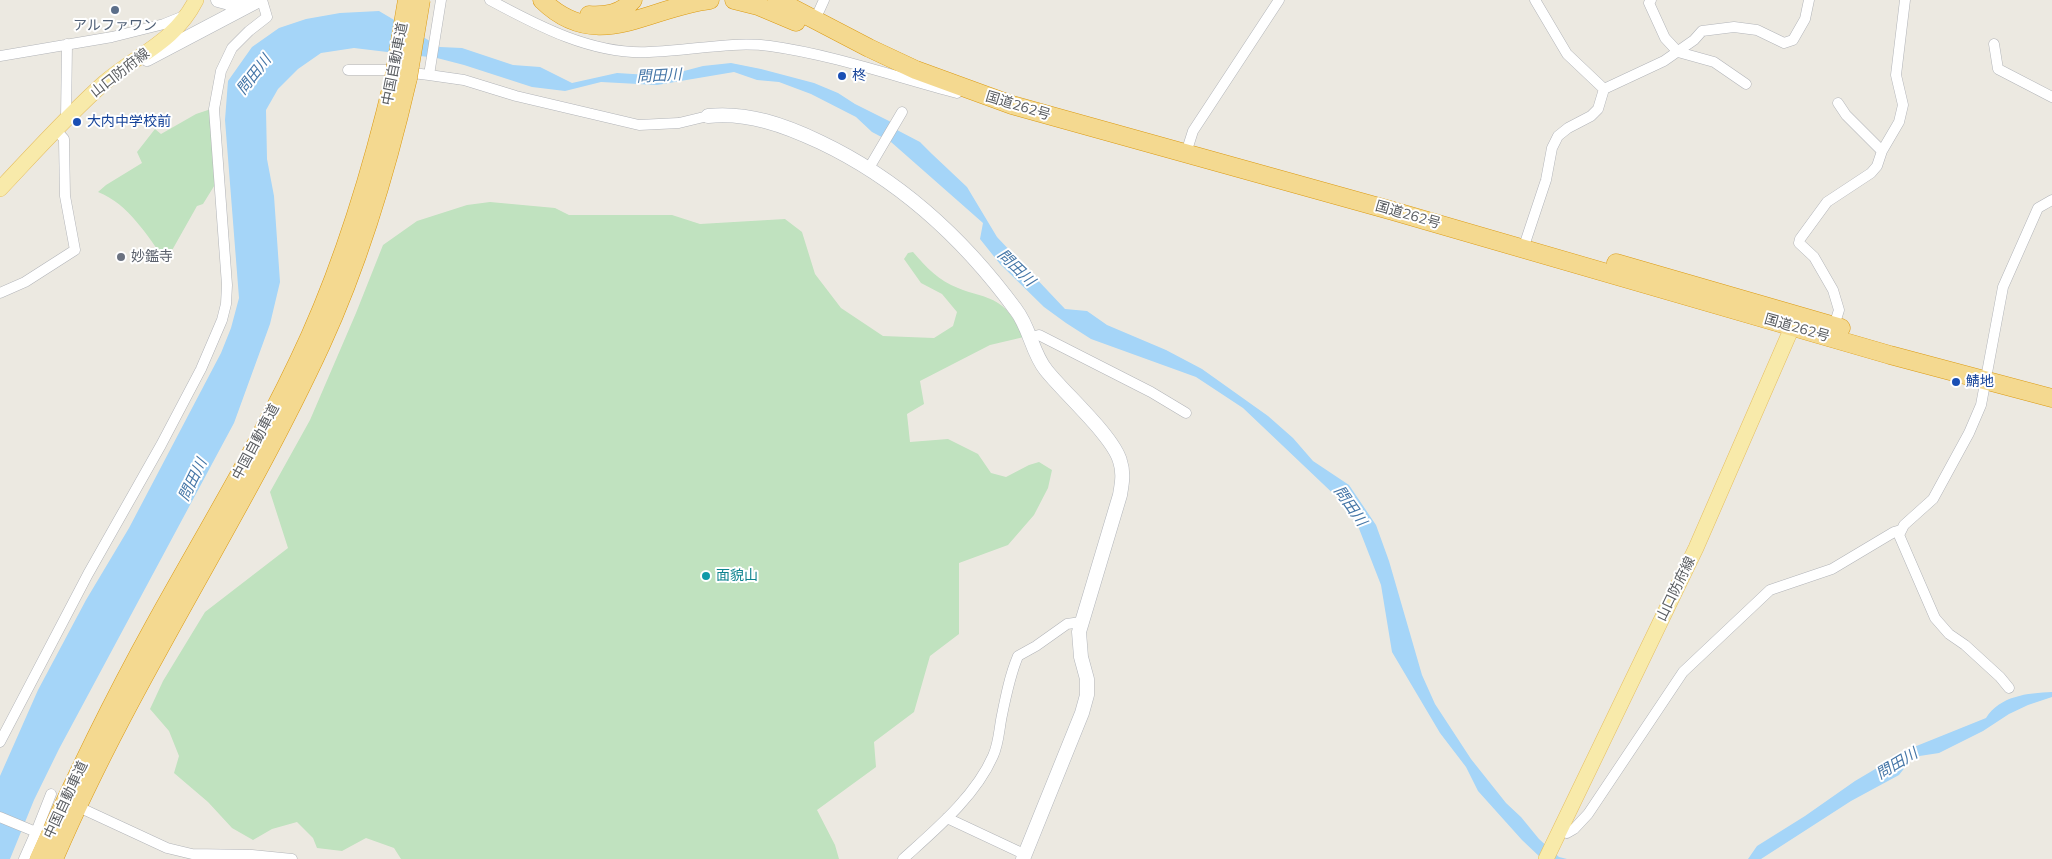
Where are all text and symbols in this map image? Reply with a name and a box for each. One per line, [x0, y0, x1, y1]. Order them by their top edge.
marker: アルファワン [109, 4, 121, 16]
place label: アルファワン [73, 18, 157, 34]
street label: 中国自動車道 [379, 21, 411, 107]
street label: 山口防府線 [87, 45, 153, 101]
water label: 問田川 [233, 52, 275, 98]
water label: 問田川 [636, 66, 682, 86]
place label: 柊 [852, 68, 866, 84]
marker: 柊 [836, 70, 848, 82]
street label: 国道262号 [983, 88, 1053, 124]
place label: 大内中学校前 [87, 114, 171, 130]
marker: 大内中学校前 [71, 116, 83, 128]
street label: 国道262号 [1373, 198, 1443, 232]
water label: 問田川 [994, 246, 1038, 290]
place label: 妙鑑寺 [131, 249, 173, 265]
marker: 妙鑑寺 [115, 251, 127, 263]
street label: 国道262号 [1762, 311, 1832, 345]
place label: 鯖地 [1966, 374, 1994, 390]
marker: 鯖地 [1950, 376, 1962, 388]
street label: 中国自動車道 [229, 401, 283, 483]
water label: 問田川 [175, 456, 211, 504]
water label: 問田川 [1330, 482, 1370, 530]
street label: 山口防府線 [1653, 554, 1699, 624]
place label: 面貌山 [716, 568, 758, 584]
marker: 面貌山 [700, 570, 712, 582]
water label: 問田川 [1873, 745, 1921, 783]
street label: 中国自動車道 [41, 758, 91, 842]

